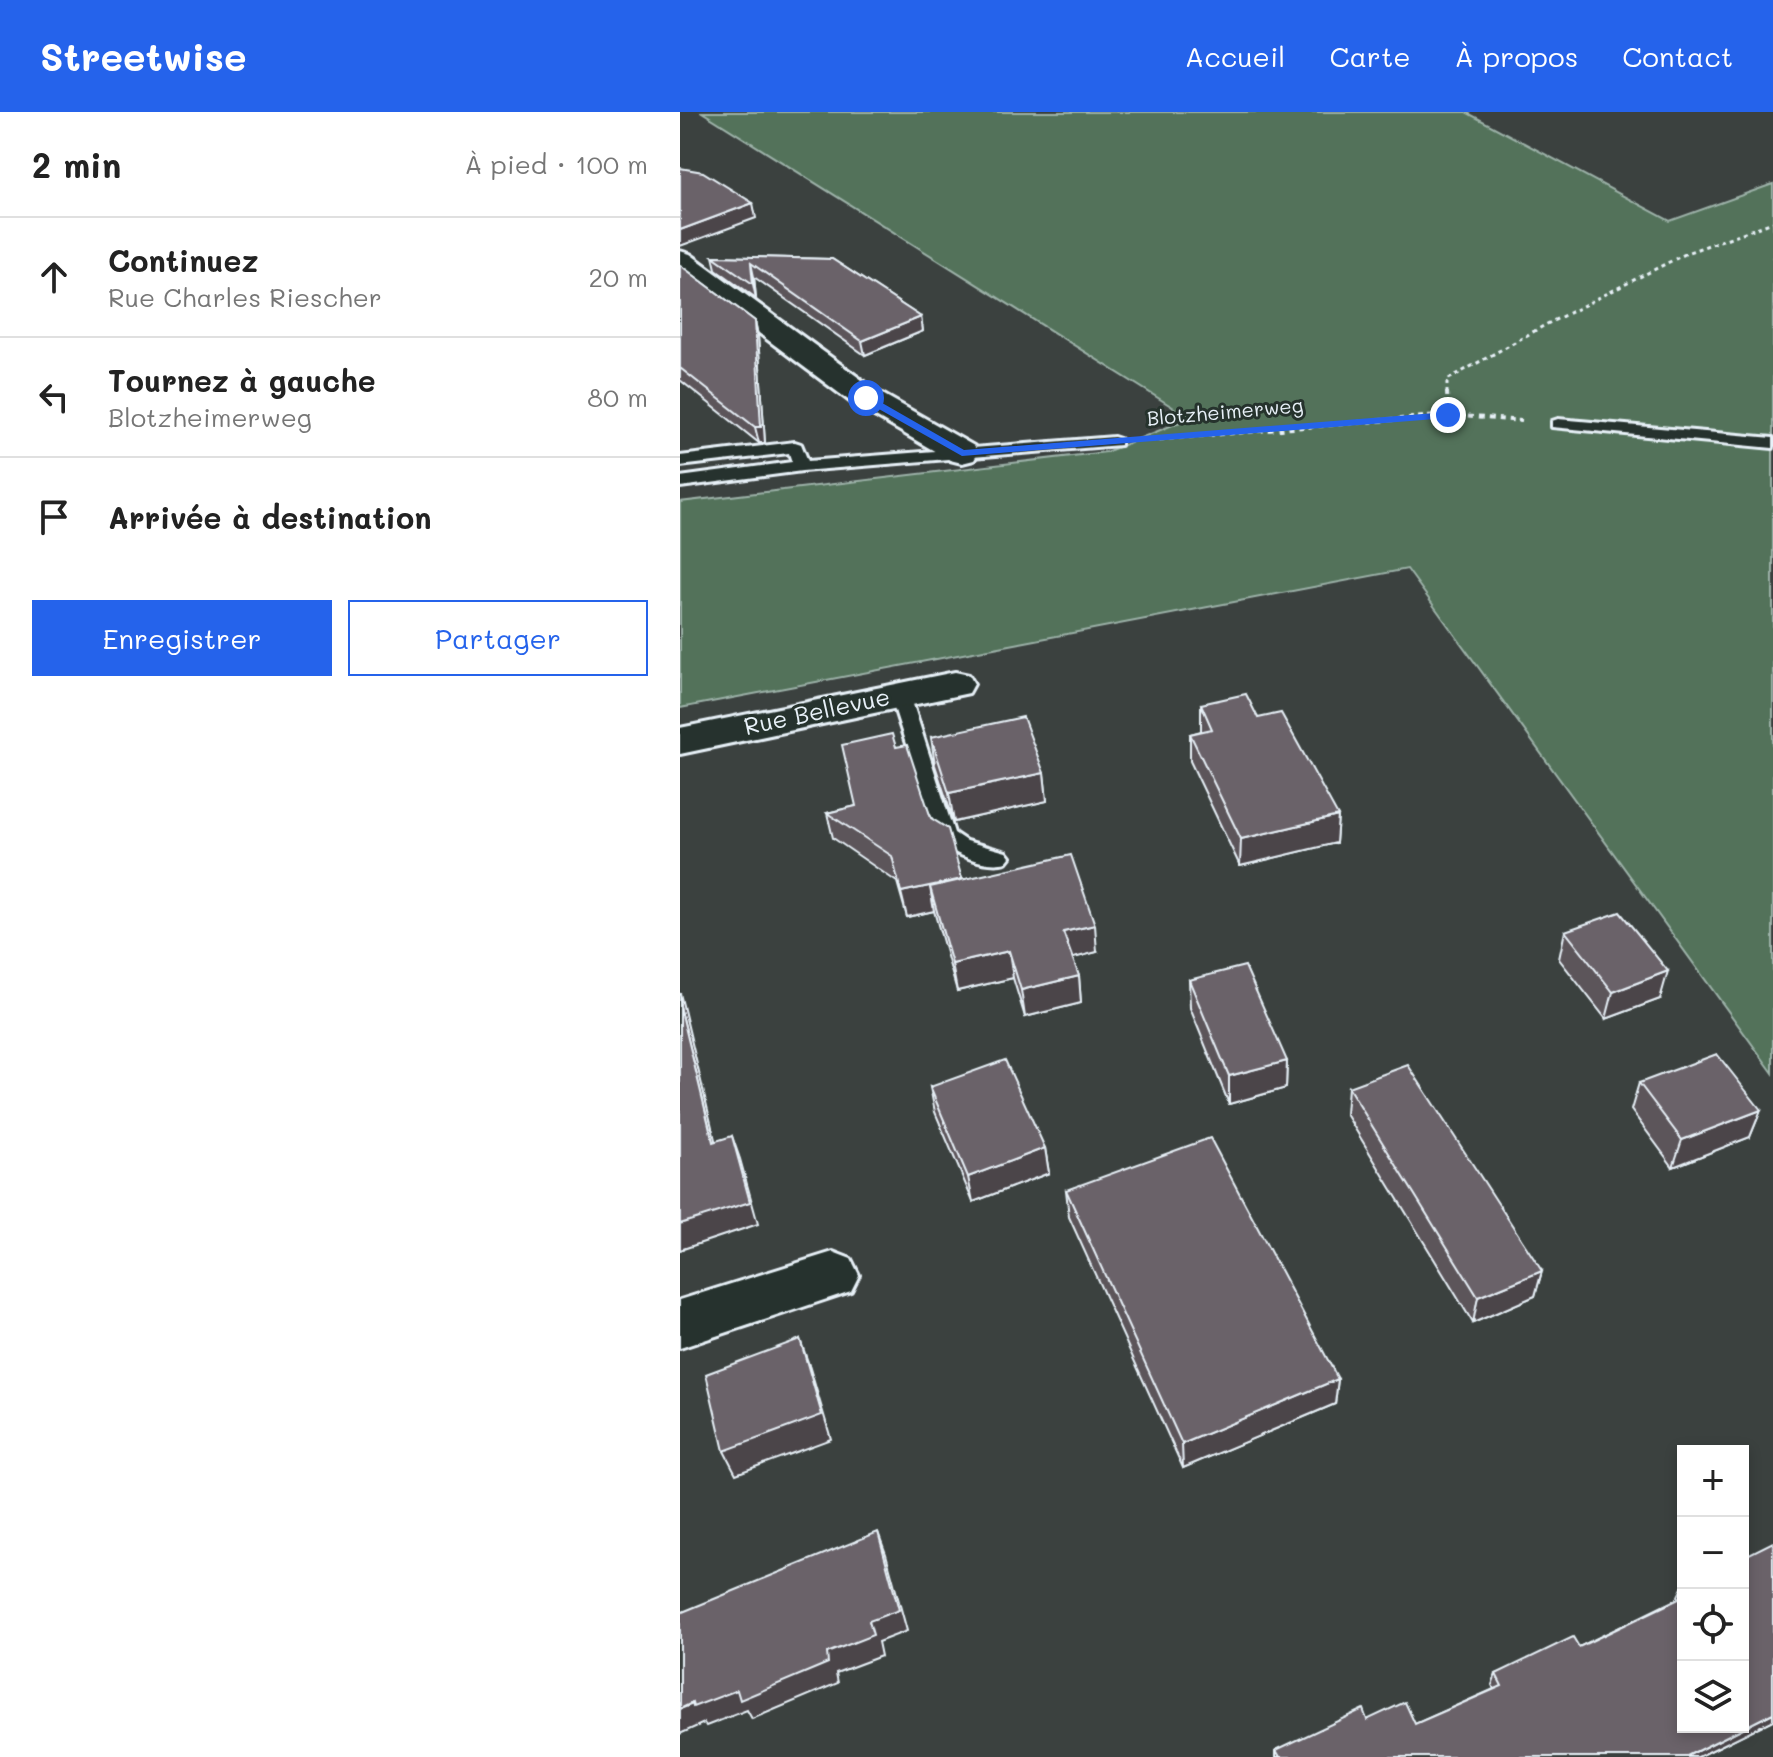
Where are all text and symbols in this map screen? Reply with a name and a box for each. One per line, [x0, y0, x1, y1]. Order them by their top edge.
text: Streetwise [40, 31, 247, 81]
text: Accueil [1185, 38, 1285, 74]
text: Carte [1329, 38, 1411, 74]
text: À propos [1455, 38, 1578, 74]
text: Contact [1622, 38, 1733, 74]
text: 2 min [32, 142, 121, 187]
text: À pied · 100 m [464, 147, 648, 181]
text: Continuez [108, 240, 258, 280]
icon: ahead [32, 255, 76, 299]
text: 20 m [588, 260, 648, 294]
text: Rue Charles Riescher [108, 280, 382, 314]
text: Tournez à gauche [108, 360, 376, 400]
icon: left [32, 375, 76, 419]
text: 80 m [587, 380, 648, 414]
route start [848, 380, 884, 416]
street label: Blotzheimerweg [1146, 391, 1304, 431]
route end [1430, 397, 1466, 433]
text: Blotzheimerweg [108, 400, 312, 434]
icon: arrive [32, 495, 76, 539]
text: Arrivée à destination [108, 497, 431, 537]
button: Enregistrer [32, 600, 332, 676]
button: Partager [348, 600, 648, 676]
street label: Rue Bellevue [741, 680, 892, 741]
map controls [1677, 1445, 1749, 1733]
button: + [1677, 1445, 1749, 1517]
button: − [1677, 1517, 1749, 1589]
button: locate [1677, 1589, 1749, 1661]
button: layers [1677, 1661, 1749, 1733]

